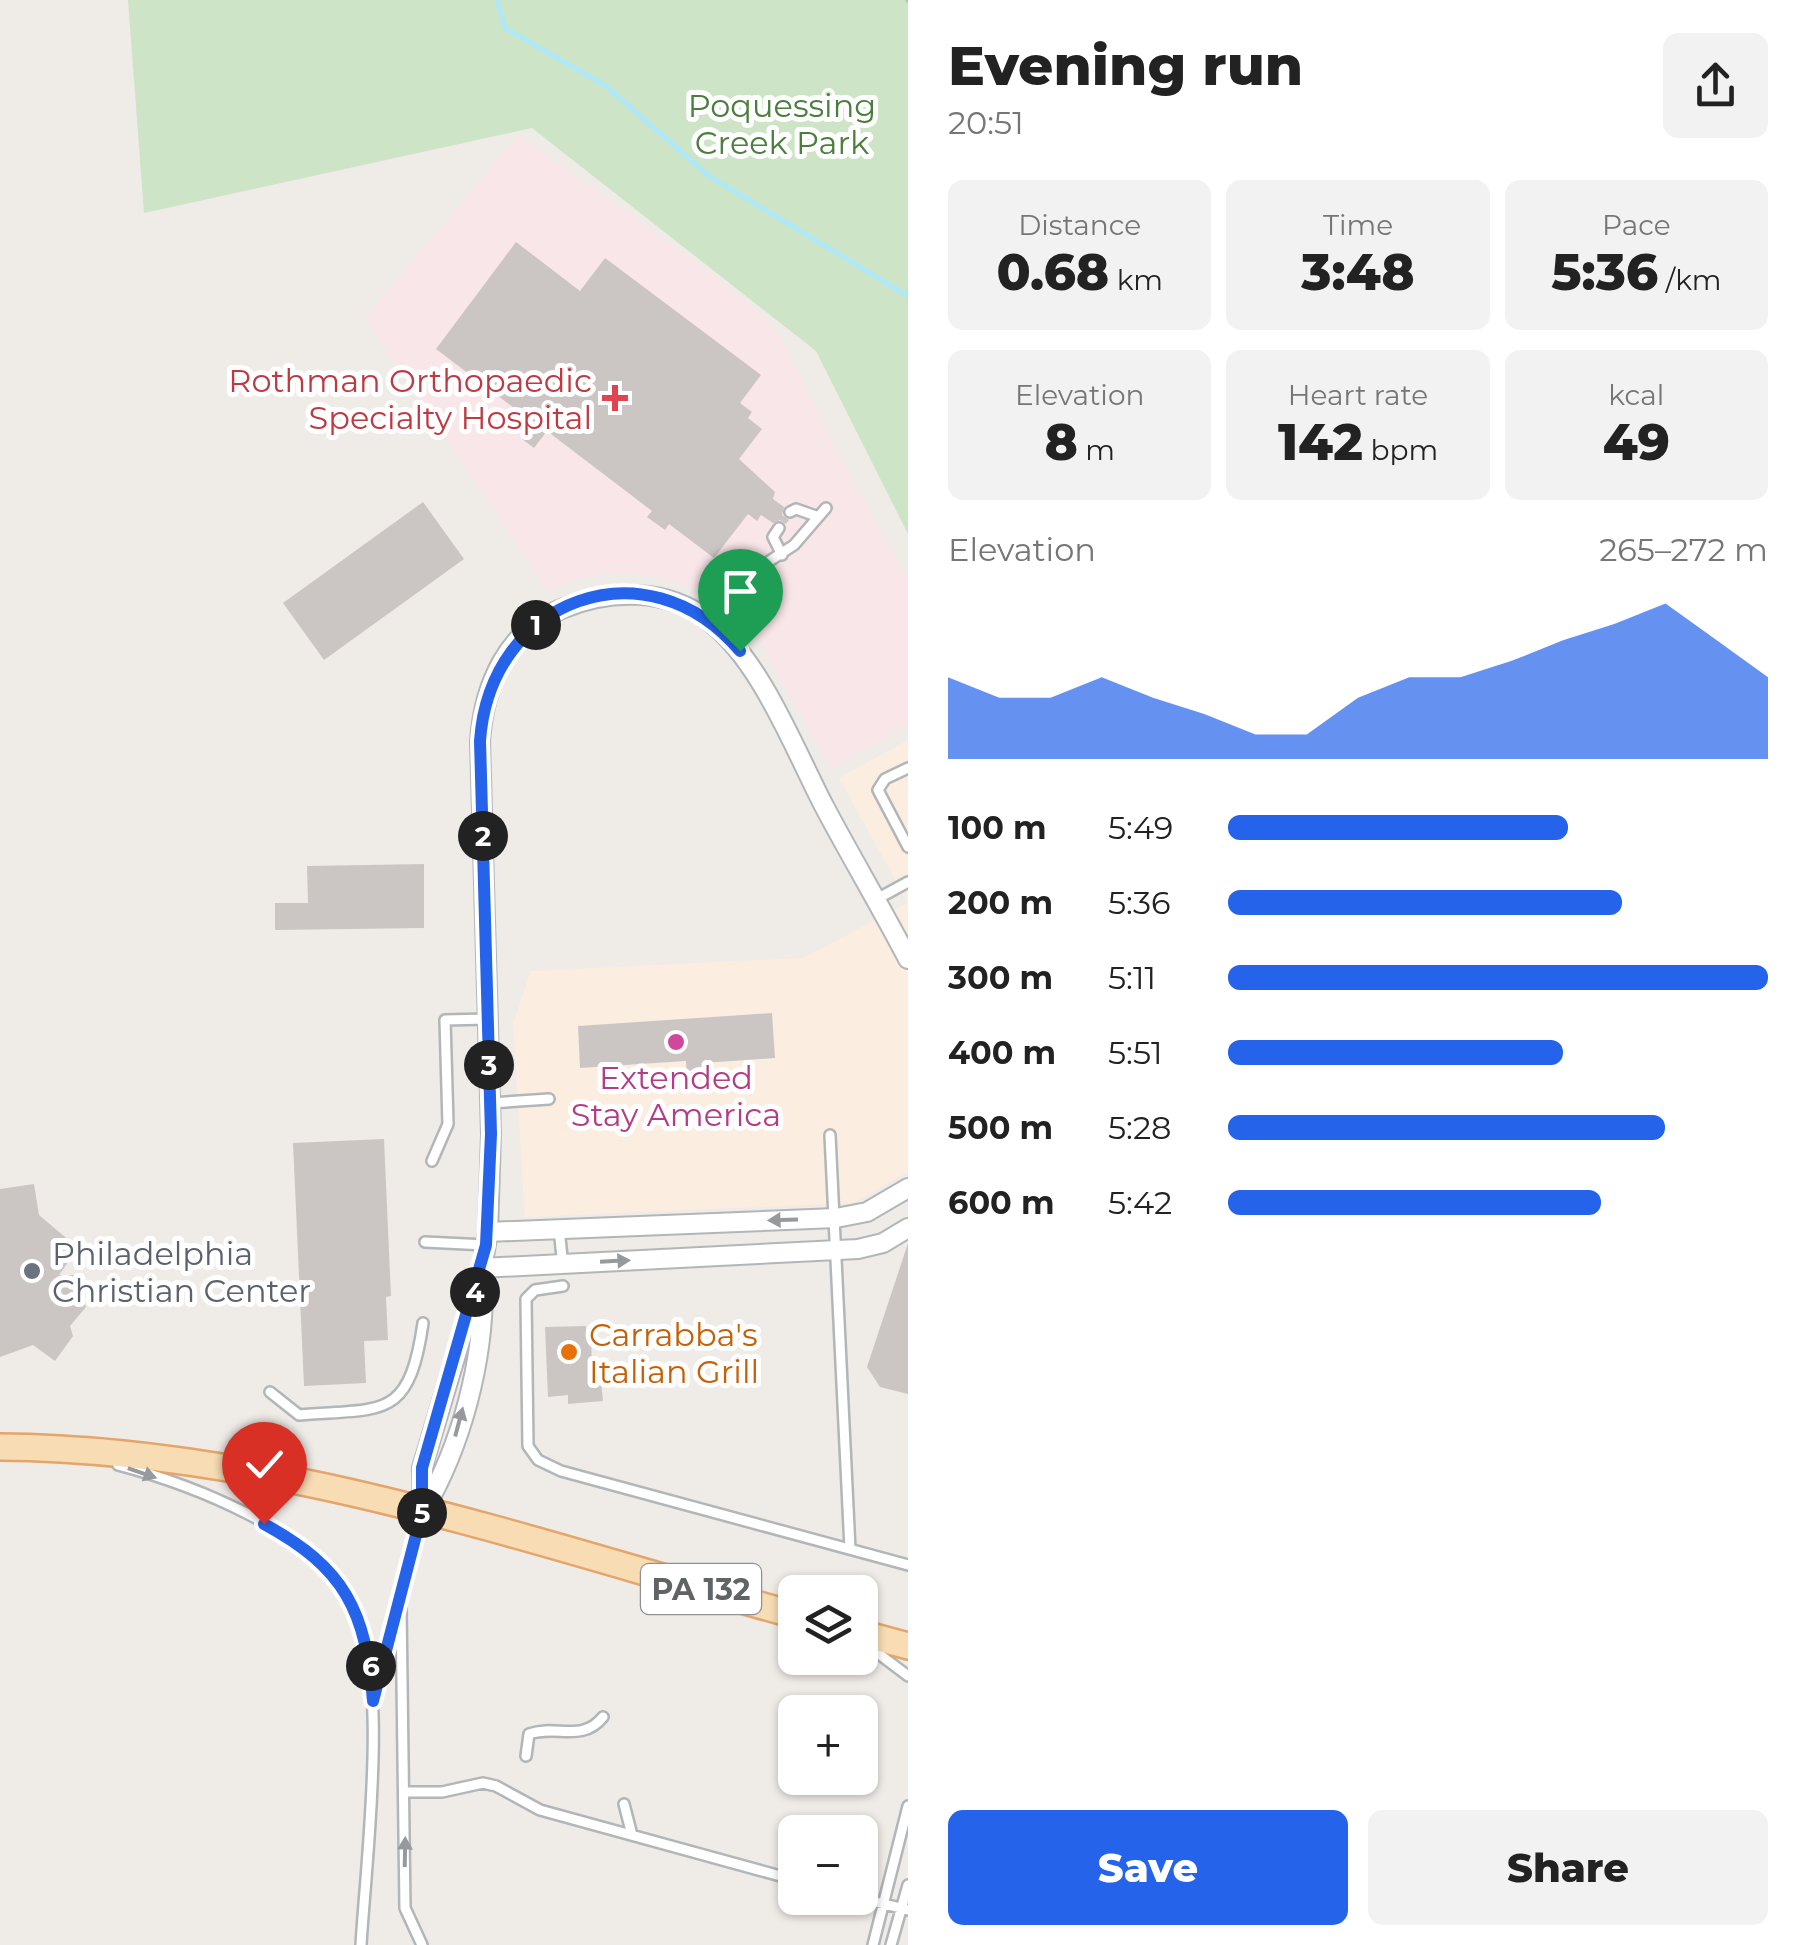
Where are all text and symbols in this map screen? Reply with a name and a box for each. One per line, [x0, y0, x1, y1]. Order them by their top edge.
text: Evening run [948, 32, 1303, 99]
button: share [1663, 33, 1768, 138]
park label: Poquessing Creek Park [688, 86, 876, 162]
text: 20:51 [948, 103, 1024, 142]
text: Distance [1018, 208, 1141, 242]
text: Time [1323, 208, 1393, 242]
text: Pace [1602, 208, 1671, 242]
text: 0.68 [996, 242, 1109, 303]
text: 3:48 [1301, 242, 1415, 303]
text: 5:36 [1551, 242, 1658, 303]
text: km [1109, 263, 1163, 297]
text: /km [1658, 263, 1721, 297]
place label: Rothman Orthopaedic Specialty Hospital [228, 361, 592, 437]
text: Elevation [1015, 378, 1144, 412]
text: Heart rate [1288, 378, 1428, 412]
text: kcal [1608, 378, 1664, 412]
marker: Rothman Orthopaedic Specialty Hospital [602, 385, 628, 411]
text: 8 [1044, 412, 1078, 473]
text: 142 [1278, 412, 1363, 473]
text: 49 [1603, 412, 1670, 473]
text: m [1078, 433, 1115, 467]
text: bpm [1363, 433, 1438, 467]
text: Elevation [948, 530, 1096, 569]
text: 265–272 m [1599, 530, 1768, 569]
pin [698, 549, 783, 652]
icon: arrive [713, 564, 768, 619]
pin: 1 [511, 600, 561, 650]
text: 1 [531, 608, 541, 642]
text: 100 m [948, 808, 1047, 847]
text: 5:49 [1108, 808, 1173, 847]
pin: 2 [458, 811, 508, 861]
text: 2 [475, 819, 491, 853]
text: 200 m [948, 883, 1053, 922]
text: 5:36 [1108, 883, 1170, 922]
text: 300 m [948, 958, 1053, 997]
text: 5:11 [1108, 958, 1156, 997]
marker: Extended Stay America [665, 1031, 687, 1053]
text: 400 m [948, 1033, 1056, 1072]
text: 5:51 [1108, 1033, 1163, 1072]
pin: 3 [464, 1040, 514, 1090]
text: 3 [481, 1048, 497, 1082]
place label: Extended Stay America [571, 1058, 781, 1134]
text: 500 m [948, 1108, 1053, 1147]
text: 5:28 [1108, 1108, 1172, 1147]
text: 600 m [948, 1183, 1054, 1222]
text: 5:42 [1108, 1183, 1172, 1222]
one-way arrow [766, 1213, 798, 1229]
place label: Philadelphia Christian Center [52, 1234, 311, 1310]
one-way arrow [599, 1253, 631, 1269]
marker: Philadelphia Christian Center [21, 1260, 43, 1282]
pin: 4 [450, 1267, 500, 1317]
text: 4 [465, 1275, 485, 1309]
place label: Carrabba's Italian Grill [589, 1315, 759, 1391]
marker: Carrabba's Italian Grill [558, 1341, 580, 1363]
one-way arrow [452, 1406, 468, 1437]
pin [222, 1422, 307, 1525]
icon: check [237, 1437, 292, 1492]
one-way arrow [127, 1466, 157, 1481]
pin: 5 [397, 1488, 447, 1538]
text: 5 [414, 1496, 430, 1530]
road number: PA 132 [641, 1564, 761, 1614]
map controls [778, 1575, 878, 1915]
button: layers [778, 1575, 878, 1675]
pin: 6 [346, 1641, 396, 1691]
text: 6 [362, 1649, 380, 1683]
button: + [778, 1695, 878, 1795]
button: Save [948, 1810, 1348, 1925]
button: Share [1368, 1810, 1768, 1925]
button: − [778, 1815, 878, 1915]
one-way arrow [397, 1835, 413, 1867]

